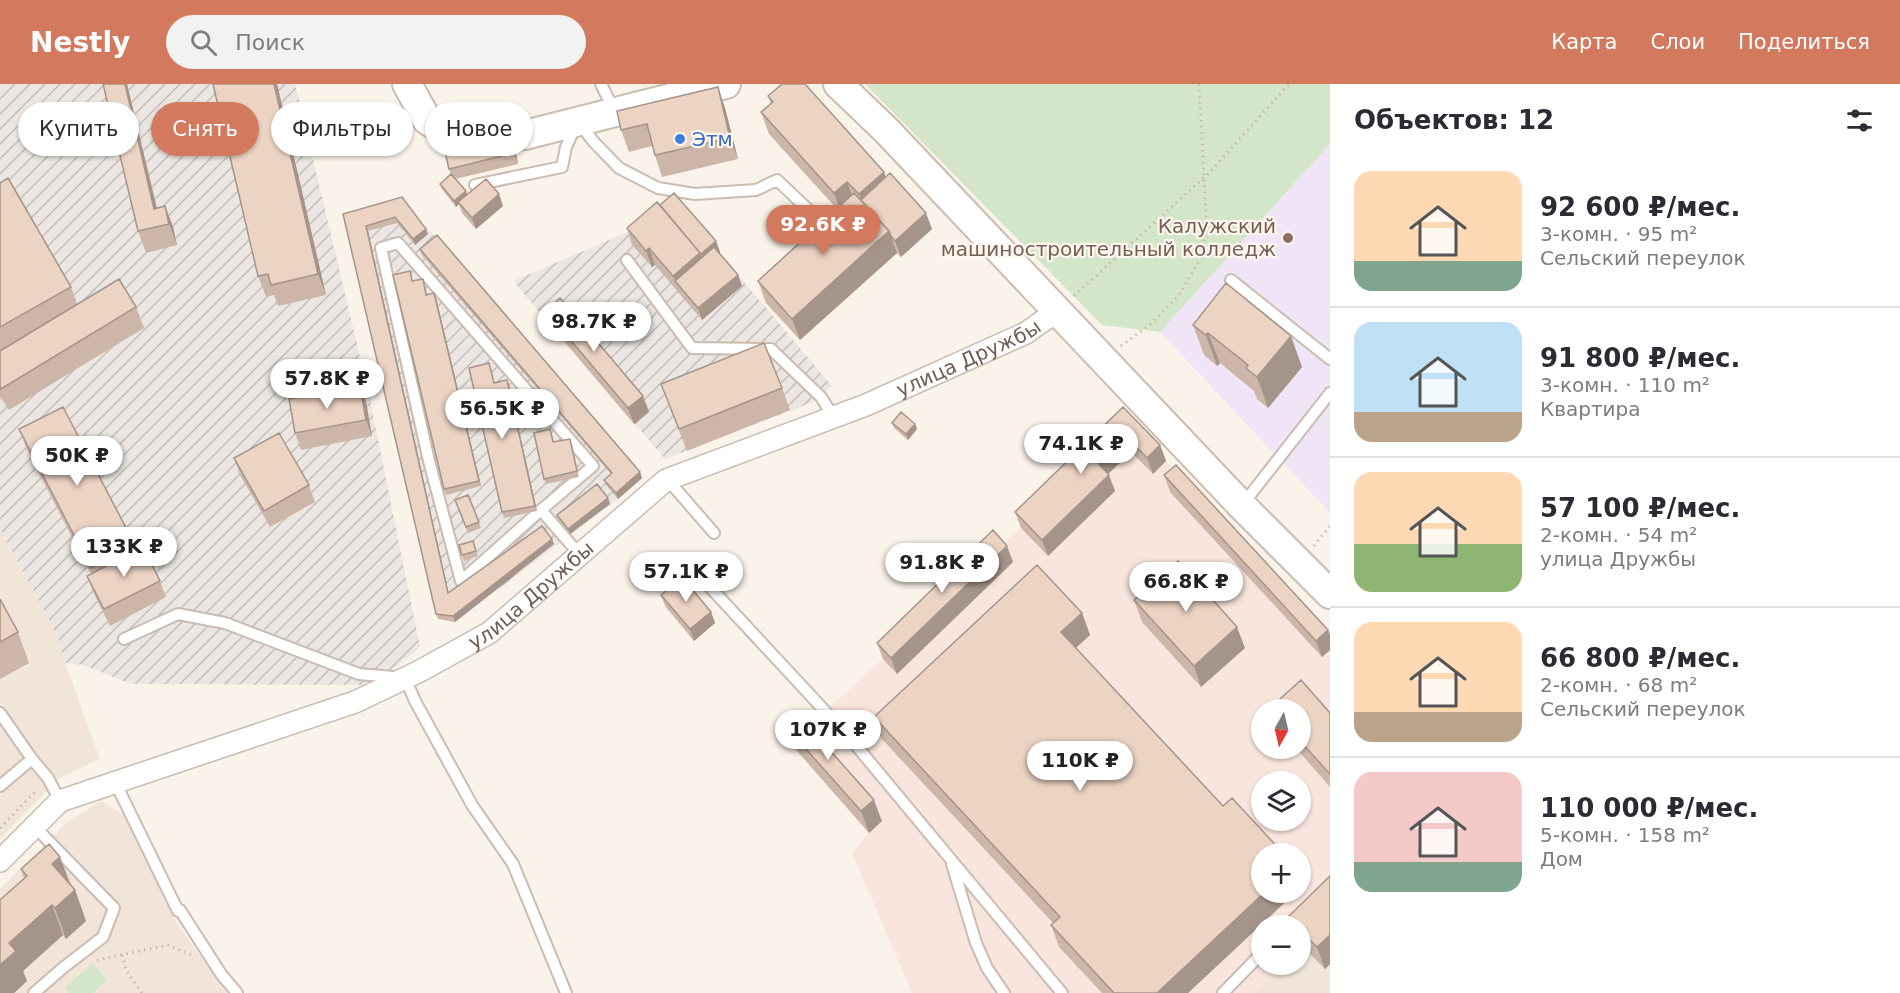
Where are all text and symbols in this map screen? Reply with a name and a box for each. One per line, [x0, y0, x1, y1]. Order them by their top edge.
search box [166, 15, 586, 69]
text: Nestly [30, 26, 130, 59]
icon: search [187, 26, 220, 59]
text: Поиск [235, 30, 305, 55]
text: Карта [1551, 30, 1617, 54]
text: Слои [1650, 30, 1705, 54]
text: Поделиться [1738, 30, 1870, 54]
chip: Купить [18, 102, 139, 156]
chip: Снять [151, 102, 259, 156]
chip: Фильтры [271, 102, 413, 156]
chip: Новое [425, 102, 533, 156]
icon: filters [1843, 104, 1876, 137]
text: Объектов: 12 [1354, 105, 1554, 135]
place label: Этм [692, 127, 733, 151]
marker: Этм [673, 132, 687, 146]
text: 92 600 ₽/мес. [1540, 192, 1740, 222]
icon: home [1402, 195, 1474, 267]
pin: 92.6K ₽ [768, 205, 878, 256]
text: 92.6K ₽ [780, 212, 866, 236]
place label: Калужский машиностроительный колледж [941, 214, 1276, 261]
text: 3-комн. · 95 m² [1540, 222, 1697, 246]
marker: Калужский машиностроительный колледж [1281, 231, 1295, 245]
text: Сельский переулок [1540, 246, 1746, 270]
pin: 98.7K ₽ [539, 302, 649, 353]
text: 98.7K ₽ [551, 309, 637, 333]
street label: улица Дружбы [893, 314, 1045, 402]
text: 91 800 ₽/мес. [1540, 343, 1740, 373]
icon: home [1402, 346, 1474, 418]
pin: 57.8K ₽ [272, 359, 382, 410]
text: 57.8K ₽ [284, 366, 370, 390]
text: 3-комн. · 110 m² [1540, 373, 1710, 397]
pin: 56.5K ₽ [447, 389, 557, 440]
text: 56.5K ₽ [459, 396, 545, 420]
text: Квартира [1540, 397, 1641, 421]
pin: 74.1K ₽ [1026, 424, 1136, 475]
text: 74.1K ₽ [1038, 431, 1124, 455]
pin: 50K ₽ [35, 436, 119, 487]
text: 50K ₽ [45, 443, 109, 467]
text: 57 100 ₽/мес. [1540, 493, 1740, 523]
icon: home [1402, 496, 1474, 568]
text: 2-комн. · 54 m² [1540, 523, 1697, 547]
pin: 133K ₽ [75, 527, 173, 578]
text: 133K ₽ [85, 534, 163, 558]
street label: улица Дружбы [464, 536, 598, 654]
pin: 91.8K ₽ [887, 543, 997, 594]
text: улица Дружбы [1540, 547, 1696, 571]
text: 91.8K ₽ [899, 550, 985, 574]
pin: 57.1K ₽ [631, 552, 741, 603]
text: 57.1K ₽ [643, 559, 729, 583]
pin: 66.8K ₽ [1131, 562, 1241, 613]
text: 66.8K ₽ [1143, 569, 1229, 593]
text: 66 800 ₽/мес. [1540, 643, 1740, 673]
icon: home [1402, 646, 1474, 718]
text: 2-комн. · 68 m² [1540, 673, 1697, 697]
text: Сельский переулок [1540, 697, 1746, 721]
north arrow [1251, 699, 1311, 759]
map controls [1251, 699, 1311, 975]
pin: 107K ₽ [779, 710, 877, 761]
text: 107K ₽ [789, 717, 867, 741]
pin: 110K ₽ [1031, 741, 1129, 792]
text: 110K ₽ [1041, 748, 1119, 772]
button: layers [1251, 771, 1311, 831]
text: 110 000 ₽/мес. [1540, 793, 1758, 823]
icon: home [1402, 796, 1474, 868]
text: 5-комн. · 158 m² [1540, 823, 1710, 847]
button: + [1251, 843, 1311, 903]
text: Дом [1540, 847, 1583, 871]
button: − [1251, 915, 1311, 975]

